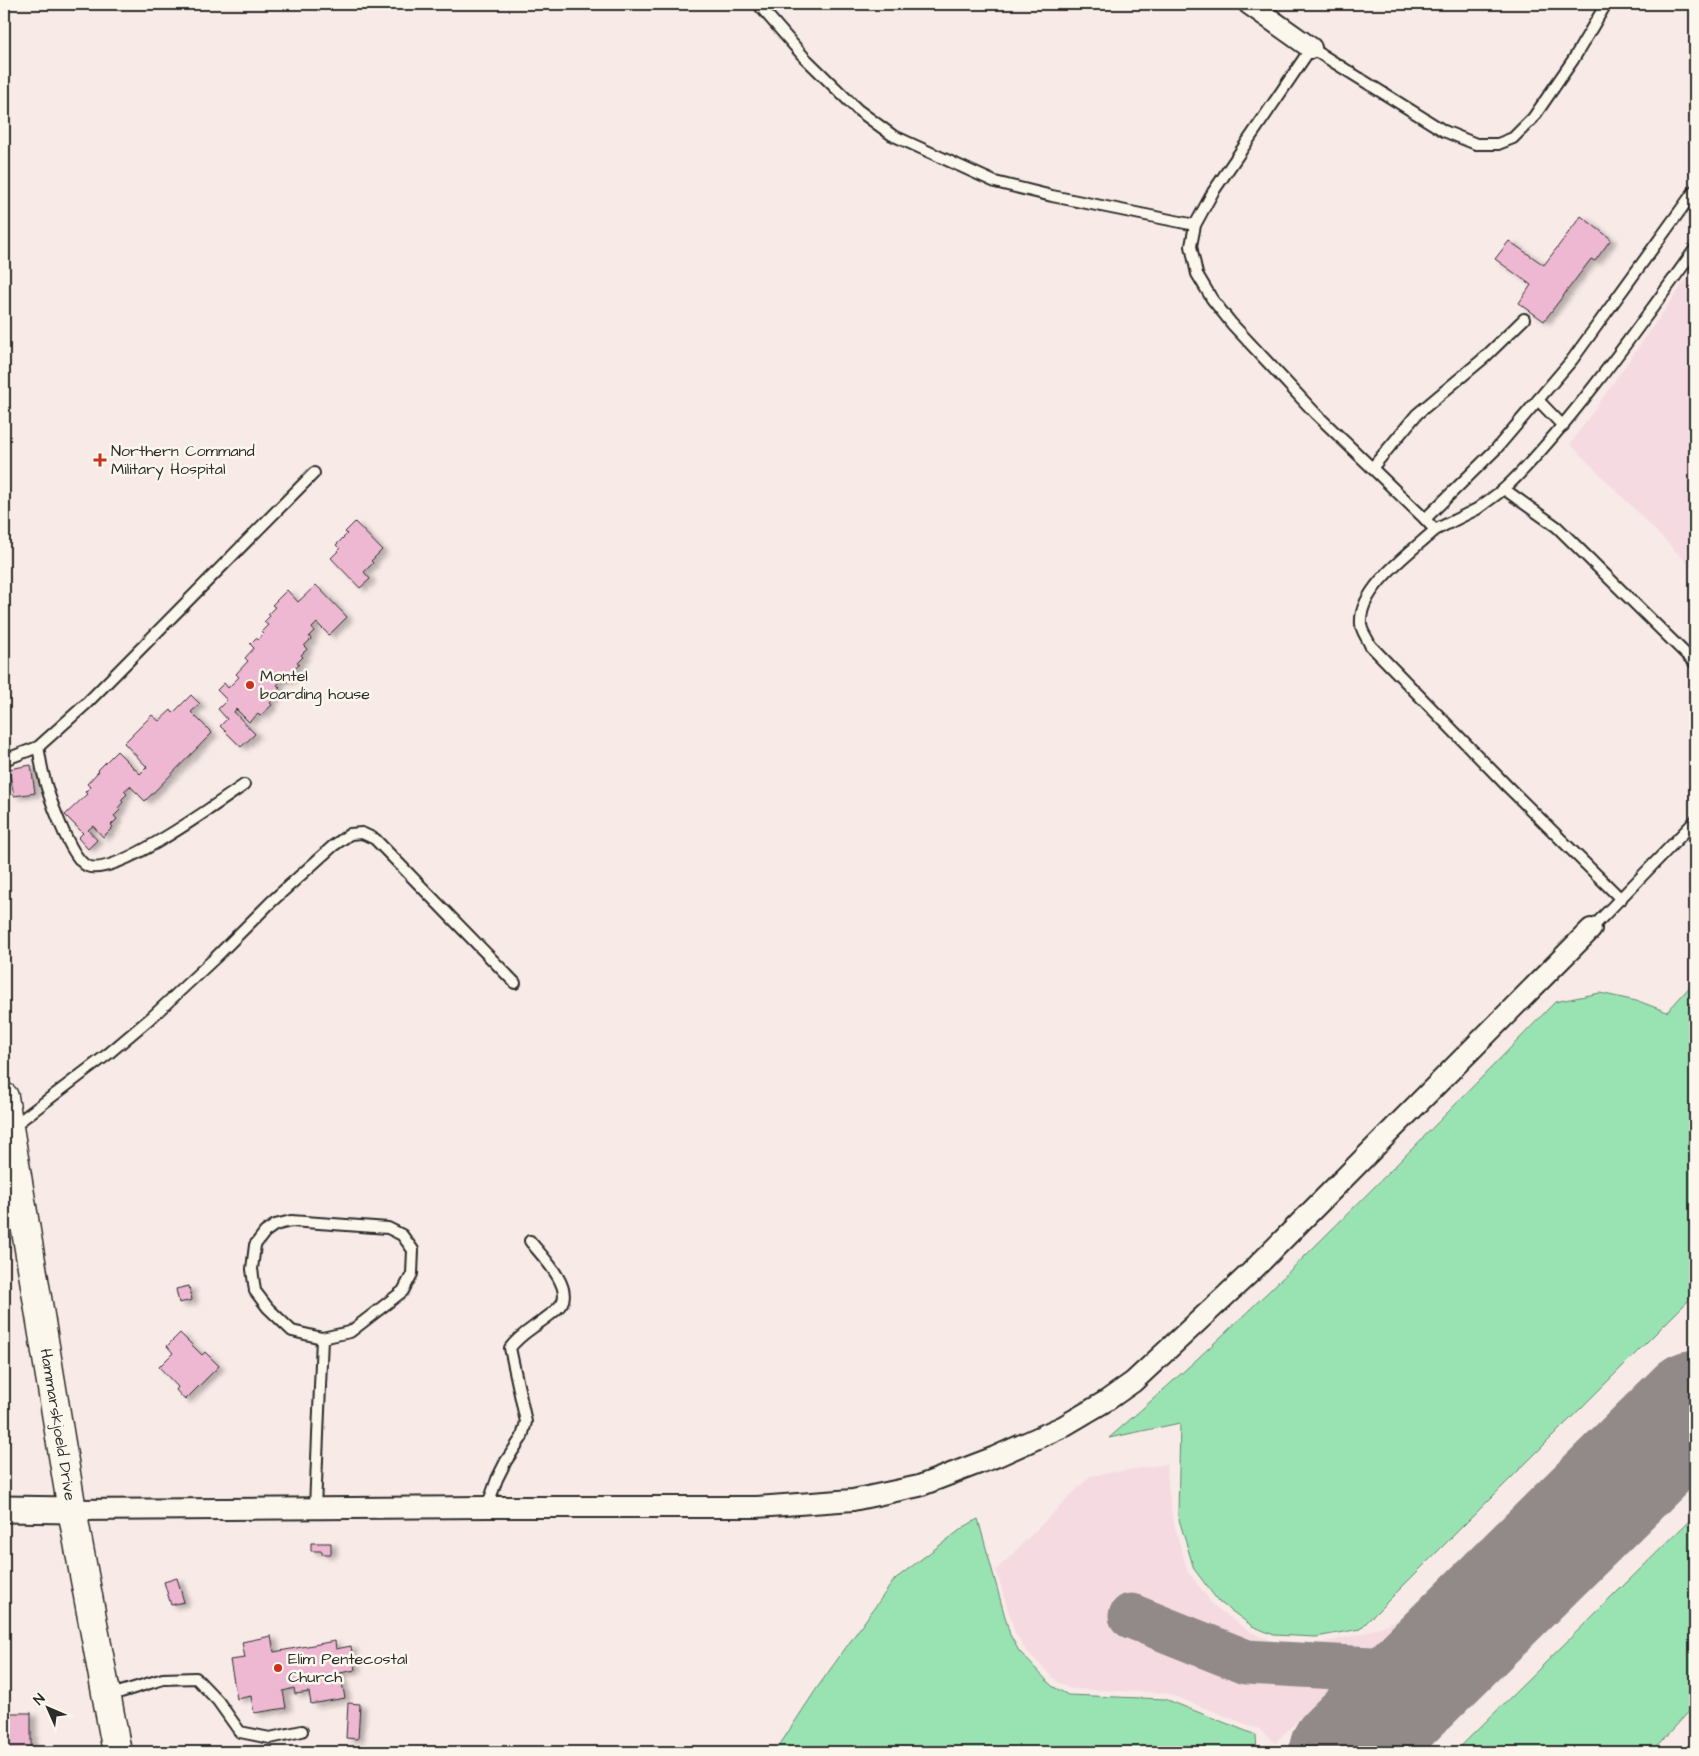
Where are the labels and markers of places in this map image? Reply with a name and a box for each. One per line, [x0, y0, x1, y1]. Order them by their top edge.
place label: Northern Command Military Hospital [111, 440, 255, 481]
marker: Northern Command Military Hospital [93, 453, 107, 467]
place label: Montel boarding house [260, 665, 370, 706]
marker: Montel boarding house [244, 679, 256, 691]
place label: Elim Pentecostal Church [288, 1648, 408, 1688]
marker: Elim Pentecostal Church [272, 1662, 284, 1674]

